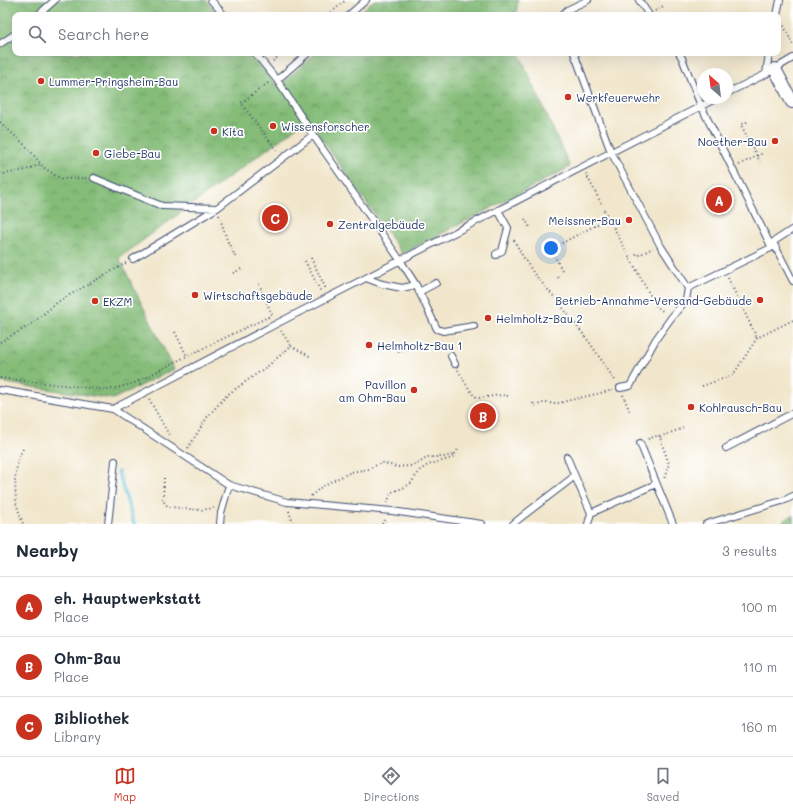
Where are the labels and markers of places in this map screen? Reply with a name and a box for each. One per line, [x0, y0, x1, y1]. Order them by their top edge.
place label: Lummer-Pringsheim-Bau [49, 74, 178, 89]
marker: Lummer-Pringsheim-Bau [36, 76, 46, 86]
place label: Werkfeuerwehr [576, 90, 660, 105]
marker: Werkfeuerwehr [563, 92, 573, 102]
place label: Wissensforscher [281, 119, 370, 134]
marker: Wissensforscher [268, 121, 278, 131]
place label: Kita [222, 124, 244, 139]
marker: Kita [209, 126, 219, 136]
place label: Noether-Bau [698, 134, 767, 149]
marker: Noether-Bau [770, 136, 780, 146]
place label: Giebe-Bau [104, 146, 161, 161]
marker: Giebe-Bau [91, 148, 101, 158]
pin: A [706, 185, 732, 215]
pin: C [262, 203, 288, 233]
place label: Meissner-Bau [549, 213, 621, 228]
marker: Meissner-Bau [624, 215, 634, 225]
place label: Zentralgebäude [338, 217, 425, 232]
marker: Zentralgebäude [325, 219, 335, 229]
place label: Wirtschaftsgebäude [203, 288, 313, 303]
marker: Wirtschaftsgebäude [190, 290, 200, 300]
place label: Betrieb-Annahme-Versand-Gebäude [555, 293, 752, 308]
place label: EKZM [103, 294, 132, 309]
marker: Betrieb-Annahme-Versand-Gebäude [755, 295, 765, 305]
marker: EKZM [90, 296, 100, 306]
place label: Helmholtz-Bau 2 [496, 311, 583, 326]
marker: Helmholtz-Bau 2 [483, 313, 493, 323]
place label: Helmholtz-Bau 1 [377, 338, 462, 353]
marker: Helmholtz-Bau 1 [364, 340, 374, 350]
place label: Pavillon am Ohm-Bau [339, 377, 406, 405]
marker: Pavillon am Ohm-Bau [409, 385, 419, 395]
place label: Kohlrausch-Bau [699, 400, 782, 415]
pin: B [470, 401, 496, 431]
marker: Kohlrausch-Bau [686, 402, 696, 412]

